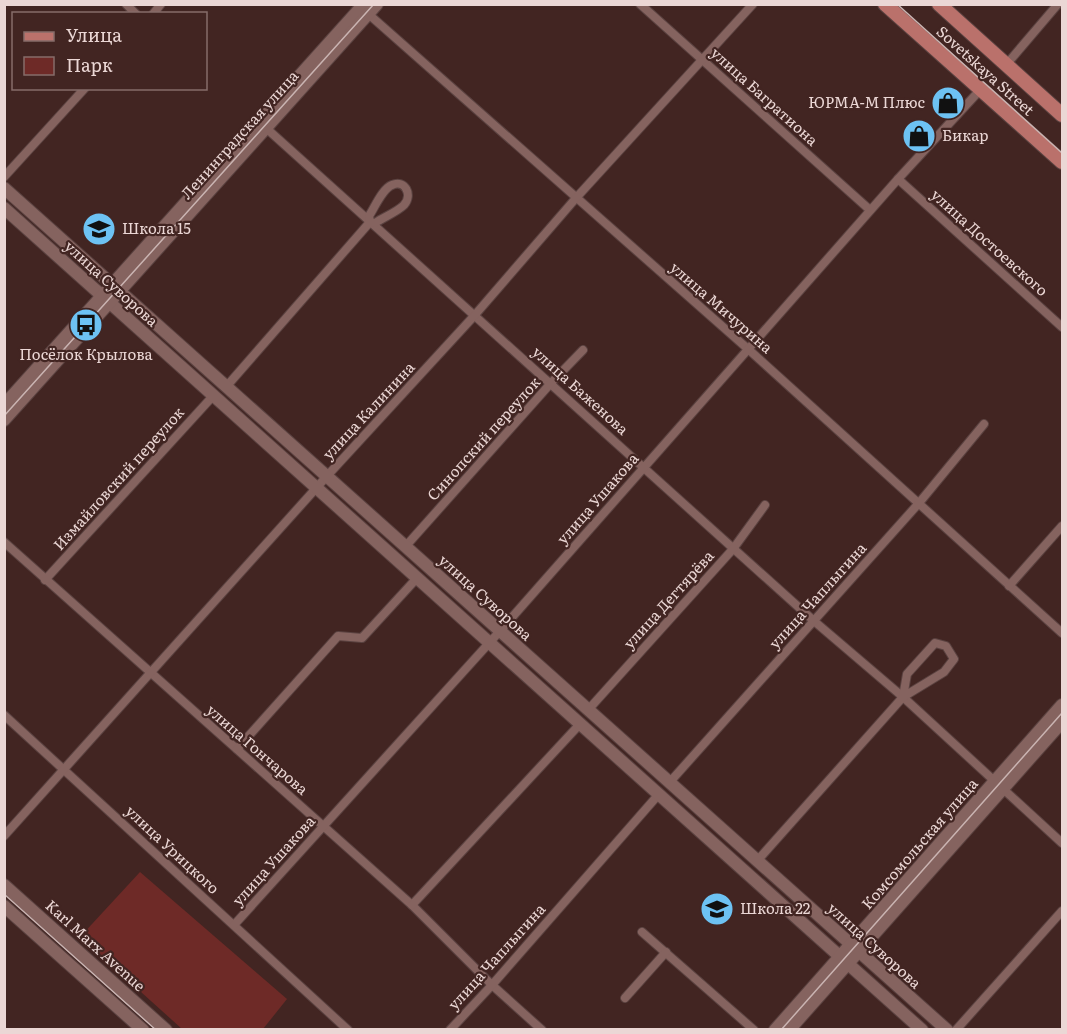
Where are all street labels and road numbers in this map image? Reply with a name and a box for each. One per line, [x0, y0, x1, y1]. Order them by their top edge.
street label: Sovetskaya Street [932, 20, 1040, 120]
street label: улица Багратиона [706, 41, 825, 151]
street label: Ленинградская улица [175, 64, 304, 204]
street label: улица Достоевского [926, 183, 1054, 301]
street label: улица Суворова [60, 234, 165, 332]
street label: улица Мичурина [666, 256, 779, 359]
street label: улица Баженова [528, 340, 635, 440]
street label: улица Калинина [316, 355, 420, 464]
street label: Синопский переулок [421, 371, 545, 505]
street label: Измайловский переулок [47, 401, 189, 555]
street label: улица Ушакова [551, 446, 644, 549]
street label: улица Чаплыгина [763, 536, 872, 653]
street label: улица Дегтярёва [617, 544, 719, 653]
street label: улица Суворова [434, 548, 539, 646]
street label: улица Гончарова [202, 698, 315, 800]
street label: Комсомольская улица [855, 772, 983, 914]
street label: улица Урицкого [121, 799, 225, 899]
street label: улица Ушакова [226, 809, 320, 910]
street label: Karl Marx Avenue [41, 894, 151, 996]
street label: улица Суворова [823, 896, 928, 994]
street label: улица Чаплыгина [442, 897, 551, 1014]

